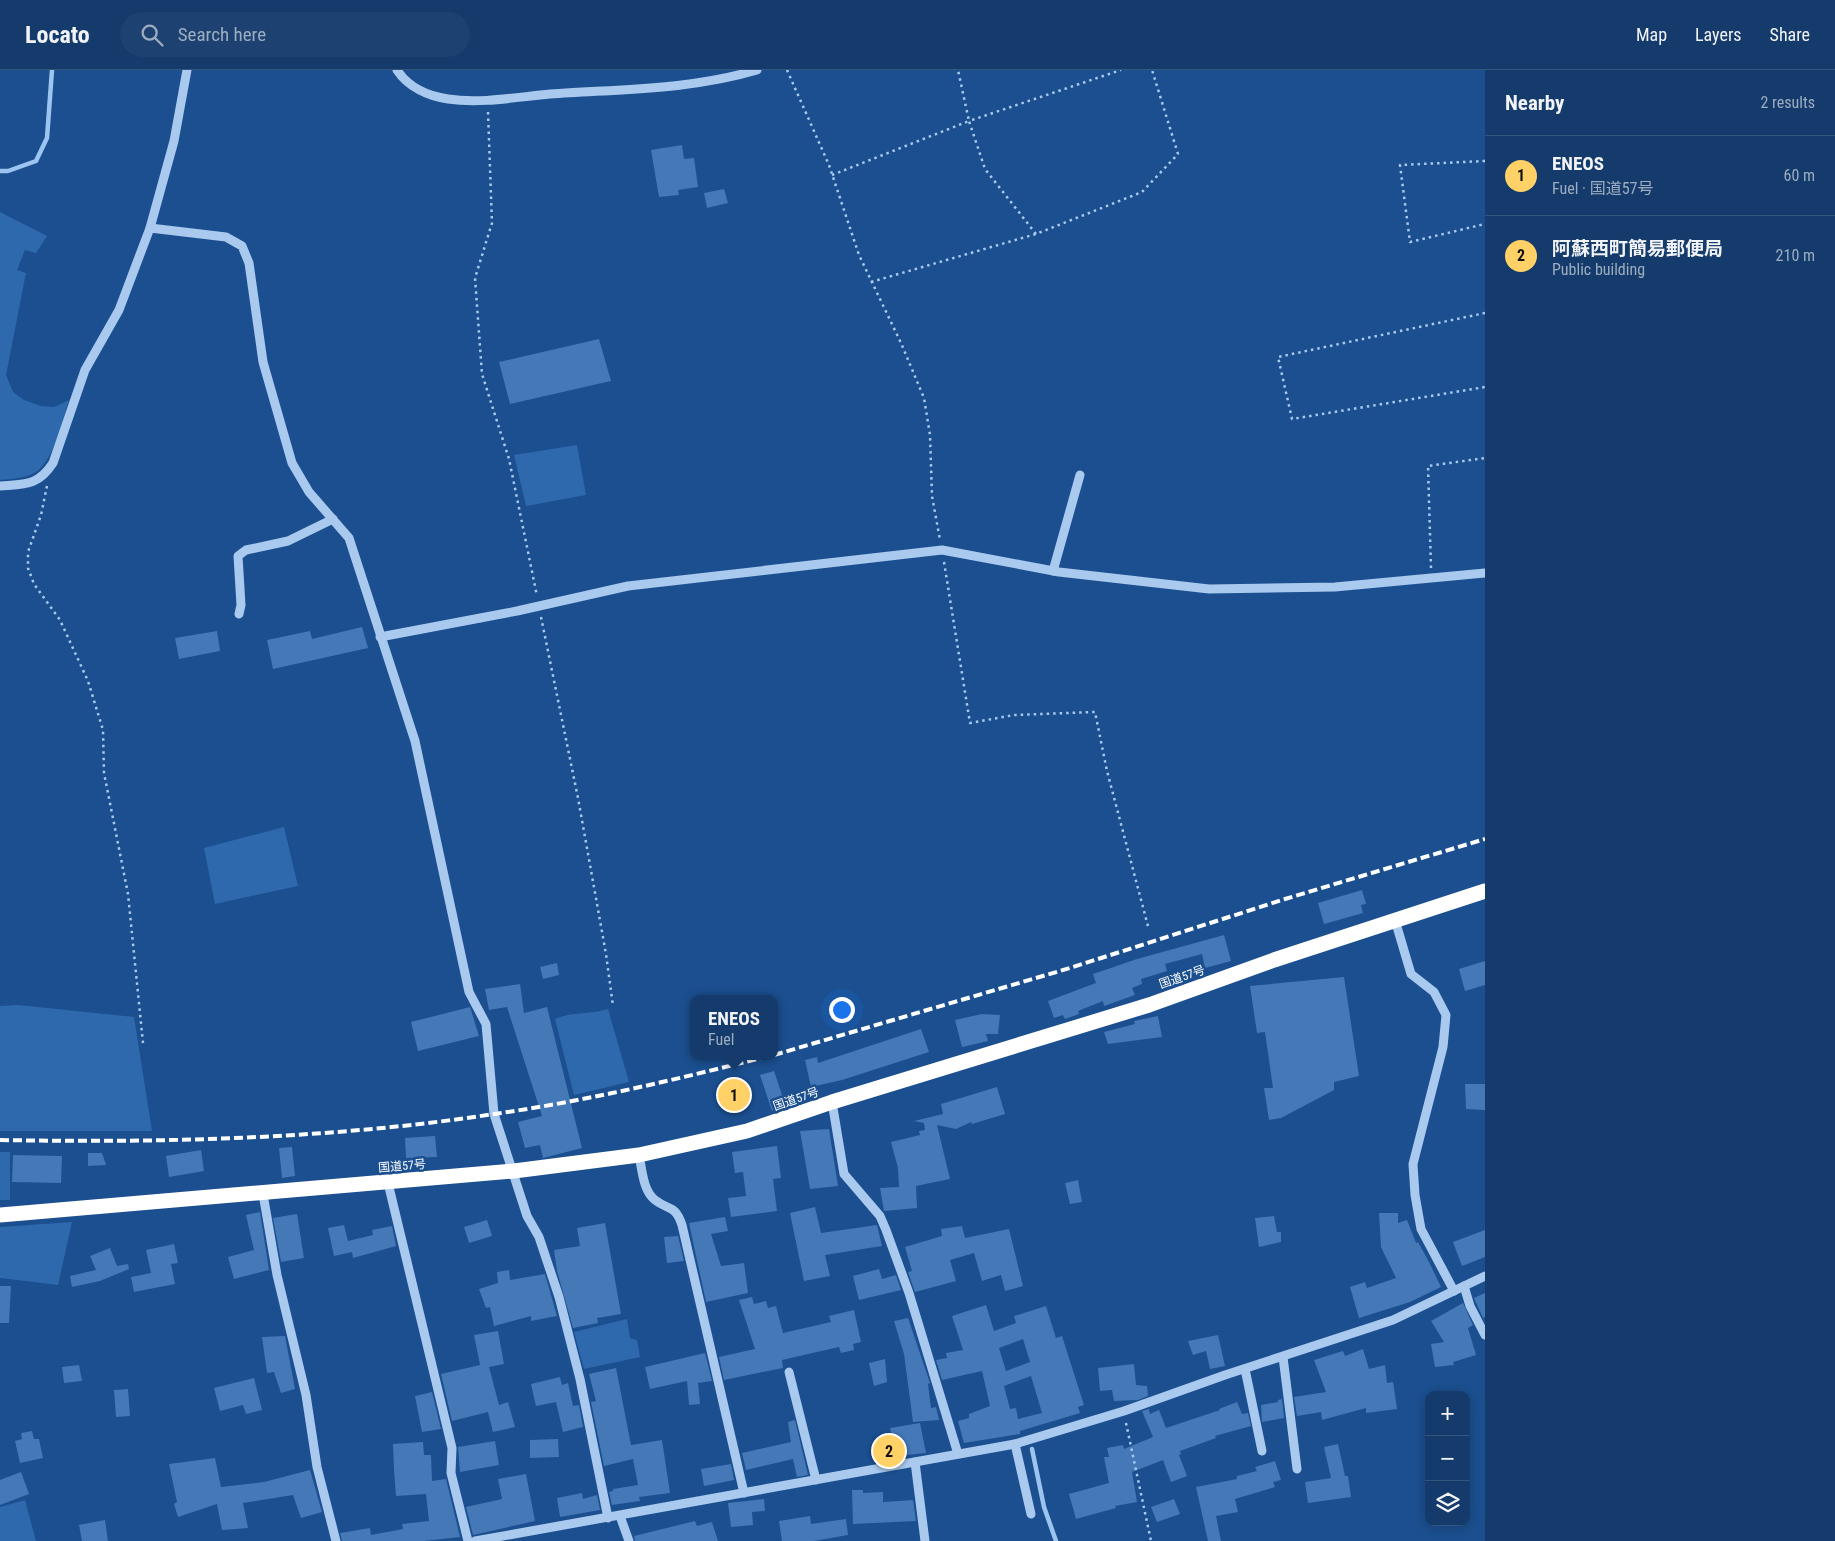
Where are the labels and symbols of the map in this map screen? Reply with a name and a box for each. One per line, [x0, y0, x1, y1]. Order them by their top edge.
street label: 国道57号 [1157, 963, 1207, 991]
your location [829, 997, 855, 1023]
pin: 1 [718, 1076, 750, 1114]
street label: 国道57号 [771, 1085, 821, 1113]
street label: 国道57号 [378, 1157, 426, 1175]
pin: 2 [873, 1432, 905, 1470]

